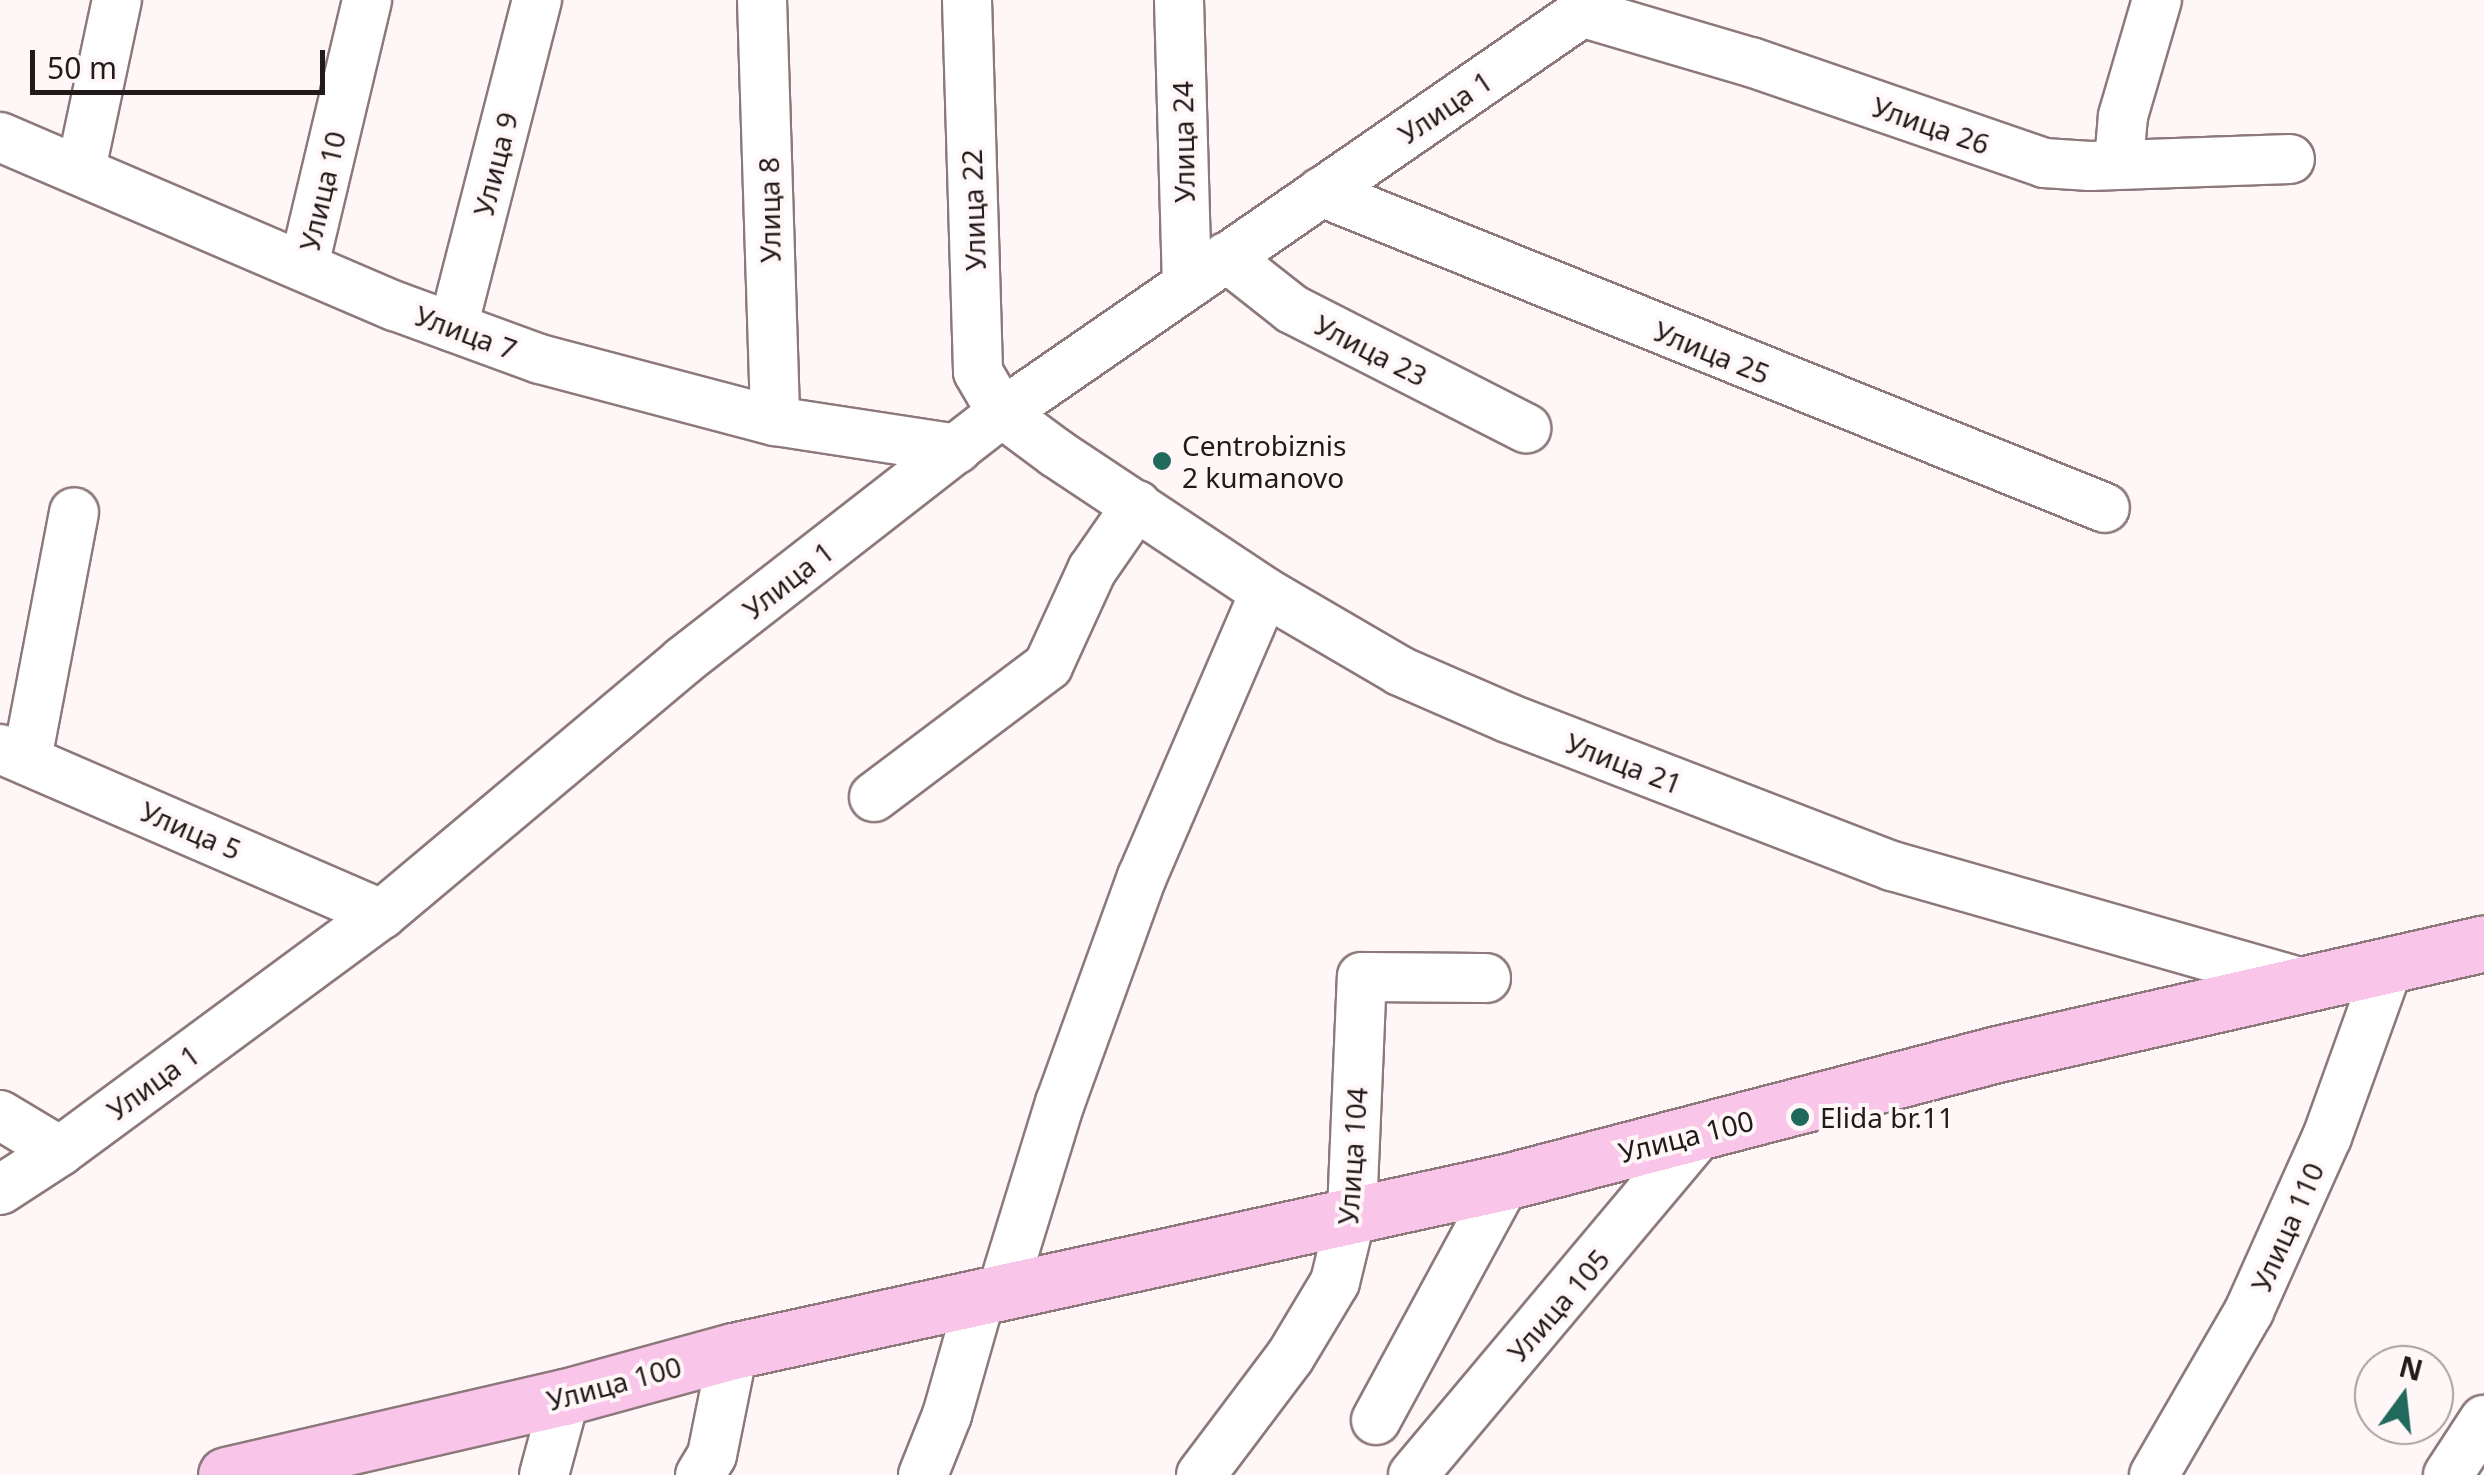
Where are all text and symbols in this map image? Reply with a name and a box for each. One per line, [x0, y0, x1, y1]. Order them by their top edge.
scale bar [35, 30, 330, 92]
text: 50 m [47, 47, 117, 88]
street label: Улица 1 [1392, 64, 1498, 150]
street label: Улица 24 [1165, 81, 1201, 203]
street label: Улица 26 [1868, 89, 1994, 161]
street label: Улица 9 [466, 109, 524, 219]
street label: Улица 10 [292, 128, 352, 254]
street label: Улица 22 [954, 149, 992, 271]
street label: Улица 8 [751, 157, 787, 263]
street label: Улица 7 [411, 298, 521, 366]
street label: Улица 23 [1309, 307, 1433, 393]
street label: Улица 25 [1649, 314, 1775, 390]
place label: Centrobiznis 2 kumanovo [1182, 428, 1346, 494]
marker: Centrobiznis 2 kumanovo [1151, 450, 1173, 472]
street label: Улица 1 [736, 534, 840, 626]
street label: Улица 21 [1561, 726, 1687, 800]
street label: Улица 5 [136, 794, 246, 866]
street label: Улица 1 [100, 1037, 206, 1127]
street label: Улица 104 [1330, 1086, 1374, 1226]
place label: Elida br.11 [1820, 1100, 1954, 1134]
street label: Улица 100 [1615, 1103, 1757, 1169]
marker: Elida br.11 [1789, 1106, 1811, 1128]
street label: Улица 110 [2244, 1157, 2330, 1297]
street label: Улица 105 [1500, 1242, 1616, 1368]
north arrow [2354, 1345, 2454, 1445]
text: N [2395, 1347, 2427, 1389]
street label: Улица 100 [543, 1349, 685, 1417]

